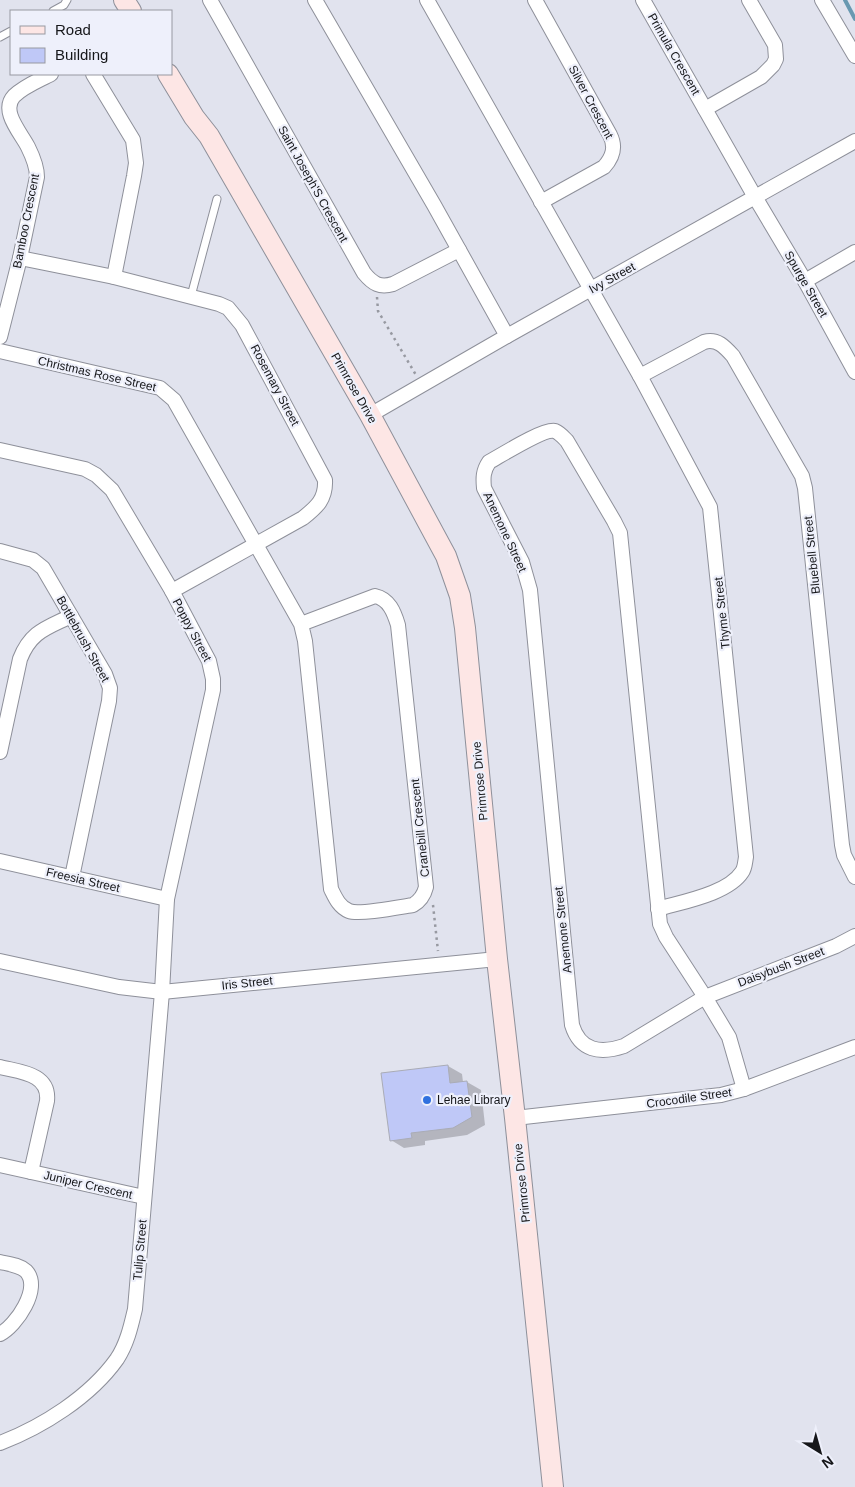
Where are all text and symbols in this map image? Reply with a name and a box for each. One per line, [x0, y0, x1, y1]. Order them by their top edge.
legend [10, 10, 172, 75]
street label: Primula Crescent [645, 11, 703, 98]
text: Road [55, 21, 91, 38]
text: Building [55, 46, 108, 63]
street label: Silver Crescent [566, 63, 617, 142]
street label: Saint Joseph'S Crescent [275, 123, 351, 245]
street label: Bamboo Crescent [10, 172, 42, 269]
street label: Spurge Street [781, 248, 831, 320]
street label: Ivy Street [586, 259, 638, 296]
street label: Rosemary Street [248, 342, 303, 429]
street label: Primrose Drive [328, 350, 380, 426]
street label: Christmas Rose Street [37, 354, 158, 395]
street label: Anemone Street [480, 490, 530, 575]
street label: Bluebell Street [801, 515, 823, 595]
street label: Thyme Street [711, 576, 733, 650]
street label: Bottlebrush Street [54, 594, 113, 685]
street label: Poppy Street [170, 596, 215, 665]
street label: Primrose Drive [470, 741, 490, 821]
street label: Cranebill Crescent [408, 778, 432, 878]
street label: Freesia Street [45, 865, 122, 895]
street label: Anemone Street [551, 885, 574, 974]
street label: Daisybush Street [736, 944, 827, 990]
street label: Iris Street [221, 973, 274, 993]
street label: Crocodile Street [645, 1085, 733, 1111]
place label: Lehae Library [437, 1093, 510, 1107]
marker: Lehae Library [421, 1094, 433, 1106]
street label: Primrose Drive [511, 1142, 533, 1223]
street label: Juniper Crescent [42, 1168, 134, 1202]
street label: Tulip Street [130, 1218, 150, 1281]
north arrow [795, 1427, 845, 1477]
text: N [819, 1453, 837, 1472]

